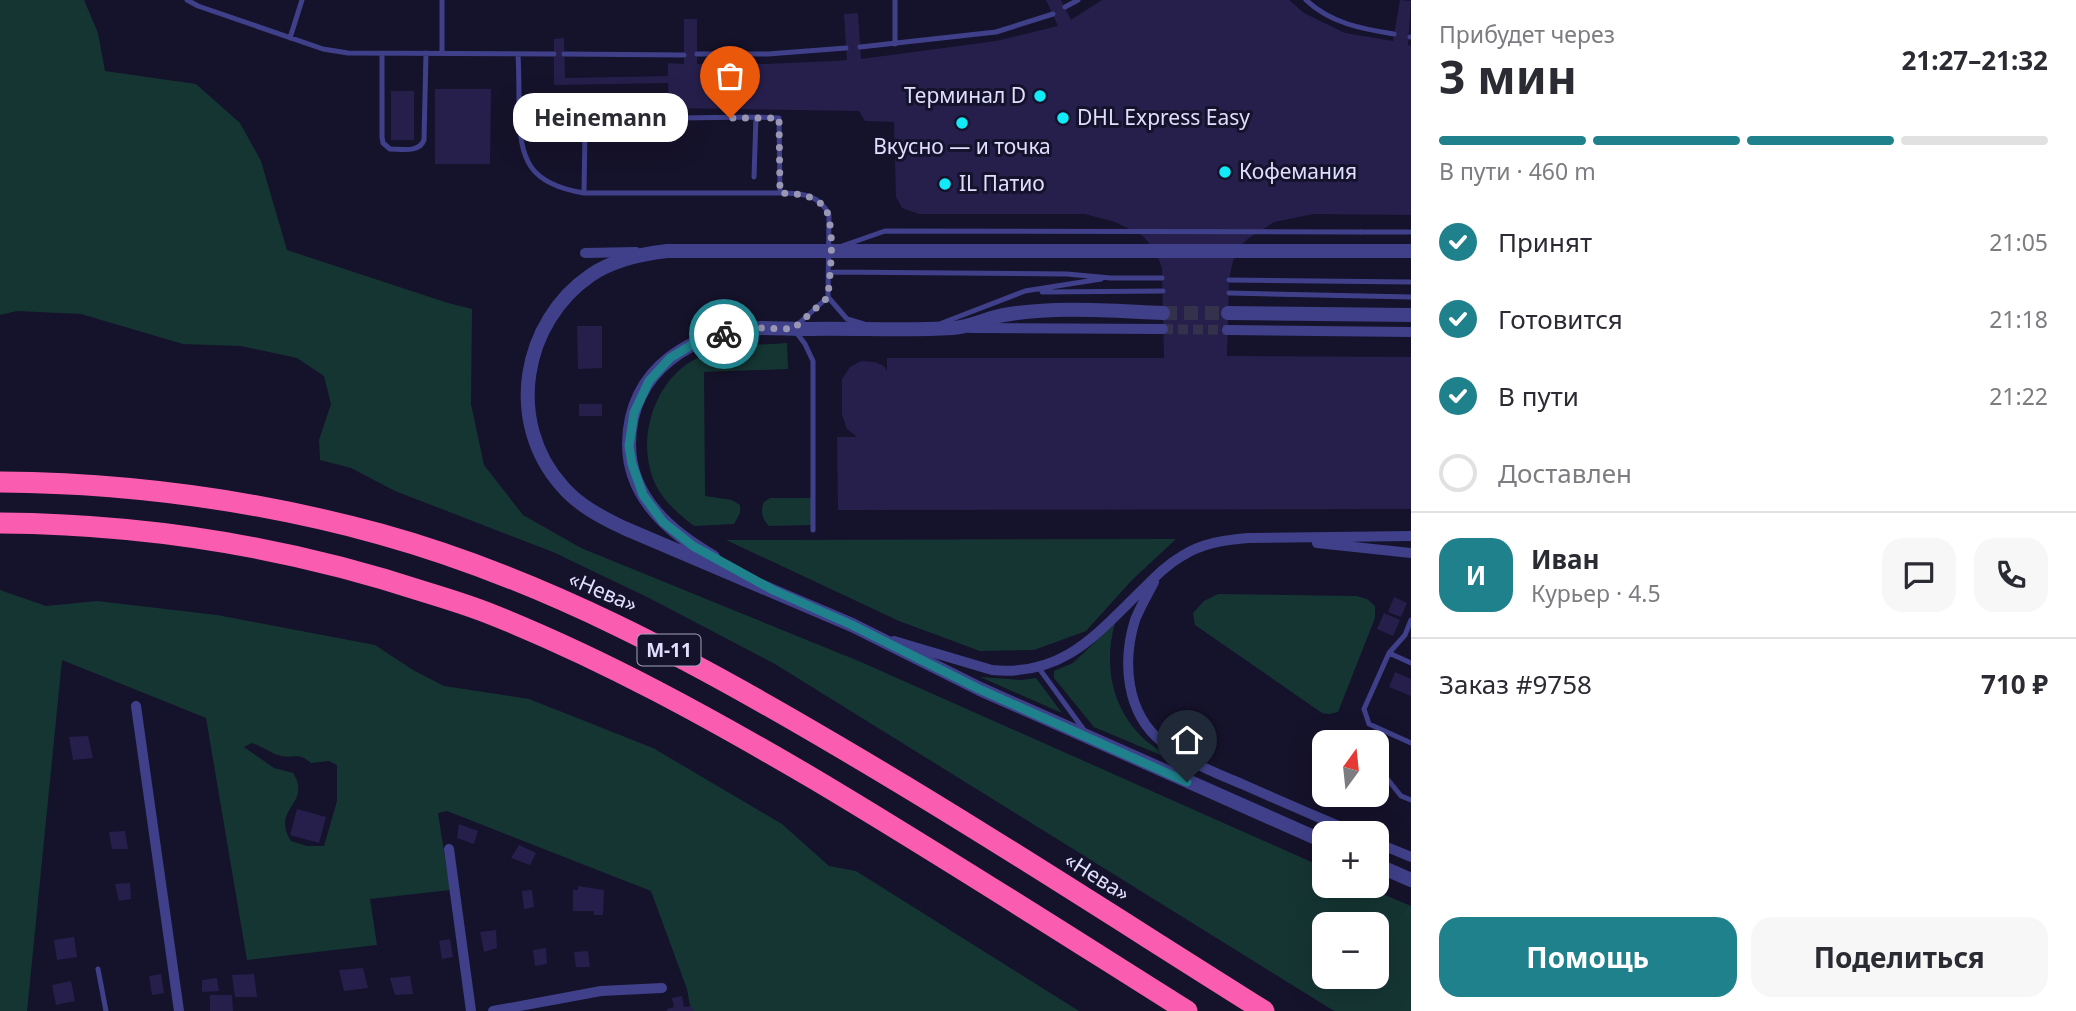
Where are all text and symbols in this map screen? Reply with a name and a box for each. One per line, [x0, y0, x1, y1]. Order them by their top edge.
text: Прибудет через [1439, 18, 1615, 50]
text: 21:27–21:32 [1901, 42, 2048, 78]
text: 3 мин [1439, 45, 1577, 107]
pin [700, 46, 760, 118]
icon: bag [711, 57, 749, 95]
place label: Терминал D [904, 81, 1026, 109]
marker: Терминал D [1032, 88, 1048, 104]
callout: Heinemann [513, 94, 688, 142]
text: Heinemann [534, 101, 667, 133]
place label: DHL Express Easy [1077, 103, 1250, 131]
marker: DHL Express Easy [1055, 110, 1071, 126]
marker: Вкусно — и точка [954, 115, 970, 131]
place label: Вкусно — и точка [873, 132, 1051, 160]
text: В пути · 460 m [1439, 155, 1596, 187]
place label: Кофемания [1239, 157, 1357, 185]
marker: Кофемания [1217, 164, 1233, 180]
place label: IL Патио [959, 169, 1045, 197]
marker: IL Патио [937, 176, 953, 192]
icon: check [1439, 223, 1477, 261]
text: Принят [1498, 224, 1592, 260]
text: 21:05 [1989, 226, 2048, 258]
courier [689, 299, 759, 369]
icon: check [1439, 300, 1477, 338]
text: Готовится [1498, 301, 1623, 337]
text: 21:18 [1989, 303, 2048, 335]
icon: bike [705, 315, 743, 353]
icon: check [1439, 377, 1477, 415]
text: В пути [1498, 378, 1579, 414]
text: 21:22 [1989, 380, 2048, 412]
text: Доставлен [1498, 455, 1632, 491]
button: chat [1882, 538, 1956, 612]
button: phone [1974, 538, 2048, 612]
text: Иван [1531, 541, 1600, 577]
text: И [1466, 557, 1486, 593]
street label: «Нева» [565, 564, 642, 618]
text: Курьер · 4.5 [1531, 577, 1661, 609]
road number: М-11 [638, 635, 700, 666]
text: Заказ #9758 [1439, 666, 1592, 702]
text: 710 ₽ [1981, 666, 2048, 702]
pin [1157, 710, 1217, 782]
icon: home [1168, 721, 1206, 759]
north arrow [1312, 730, 1390, 807]
map controls [1312, 730, 1389, 989]
button: + [1312, 821, 1389, 898]
street label: «Нева» [1060, 845, 1136, 907]
button: − [1312, 912, 1389, 989]
button: Помощь [1439, 917, 1737, 997]
button: Поделиться [1751, 917, 2048, 997]

